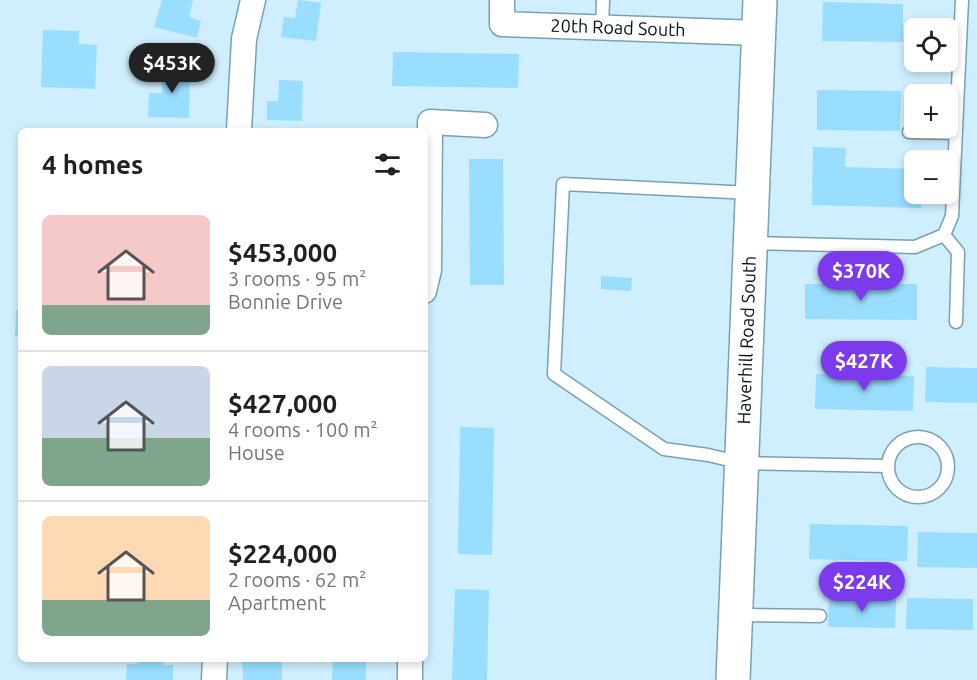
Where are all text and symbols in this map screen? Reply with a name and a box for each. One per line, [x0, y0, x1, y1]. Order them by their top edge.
street label: 20th Road South [550, 15, 686, 39]
map controls [904, 18, 958, 204]
button: locate [904, 18, 958, 72]
pin: $453K [130, 43, 214, 94]
text: $453K [143, 51, 201, 74]
button: + [904, 84, 958, 138]
icon: filters [371, 148, 404, 181]
text: 4 homes [42, 150, 143, 179]
button: − [904, 150, 958, 204]
text: $453,000 [228, 238, 337, 267]
icon: home [90, 239, 162, 311]
pin: $370K [819, 251, 903, 302]
street label: Haverhill Road South [733, 255, 759, 425]
text: $370K [832, 259, 890, 282]
text: 3 rooms · 95 m² [228, 267, 366, 290]
text: Bonnie Drive [228, 290, 343, 313]
pin: $427K [822, 341, 906, 392]
text: $427K [835, 349, 893, 372]
text: $427,000 [228, 389, 337, 418]
icon: home [90, 390, 162, 462]
text: 4 rooms · 100 m² [228, 418, 378, 441]
text: House [228, 441, 285, 464]
text: $224,000 [228, 539, 337, 568]
icon: home [90, 540, 162, 612]
pin: $224K [820, 562, 904, 613]
text: 2 rooms · 62 m² [228, 568, 366, 591]
text: $224K [833, 570, 891, 593]
text: Apartment [228, 591, 326, 614]

